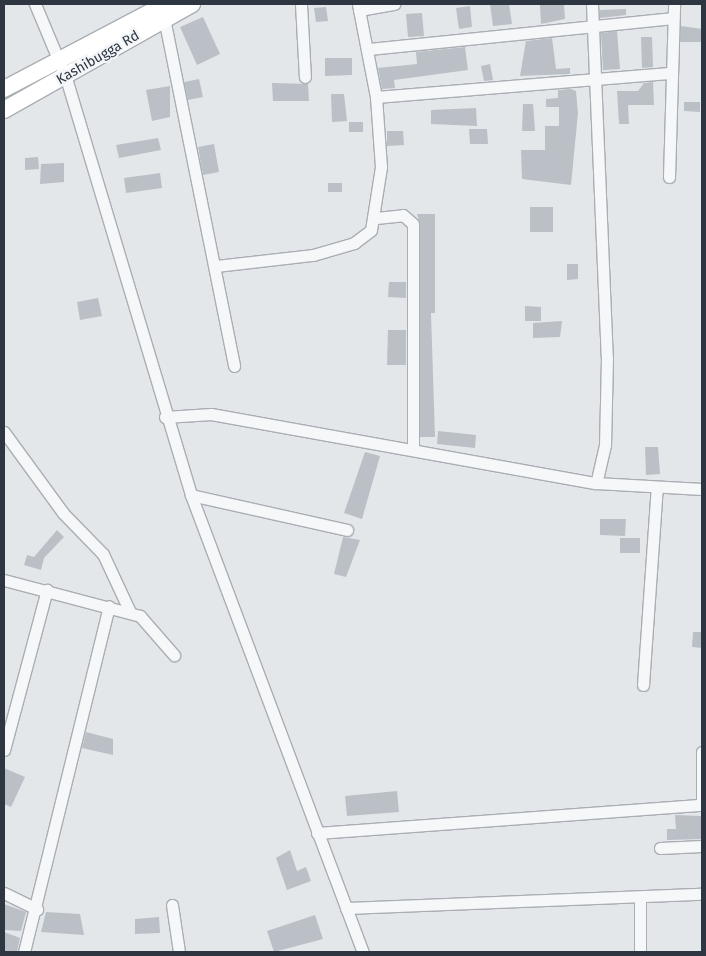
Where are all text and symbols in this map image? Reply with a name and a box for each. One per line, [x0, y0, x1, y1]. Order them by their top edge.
street label: Kashibugga Rd [54, 27, 142, 89]

